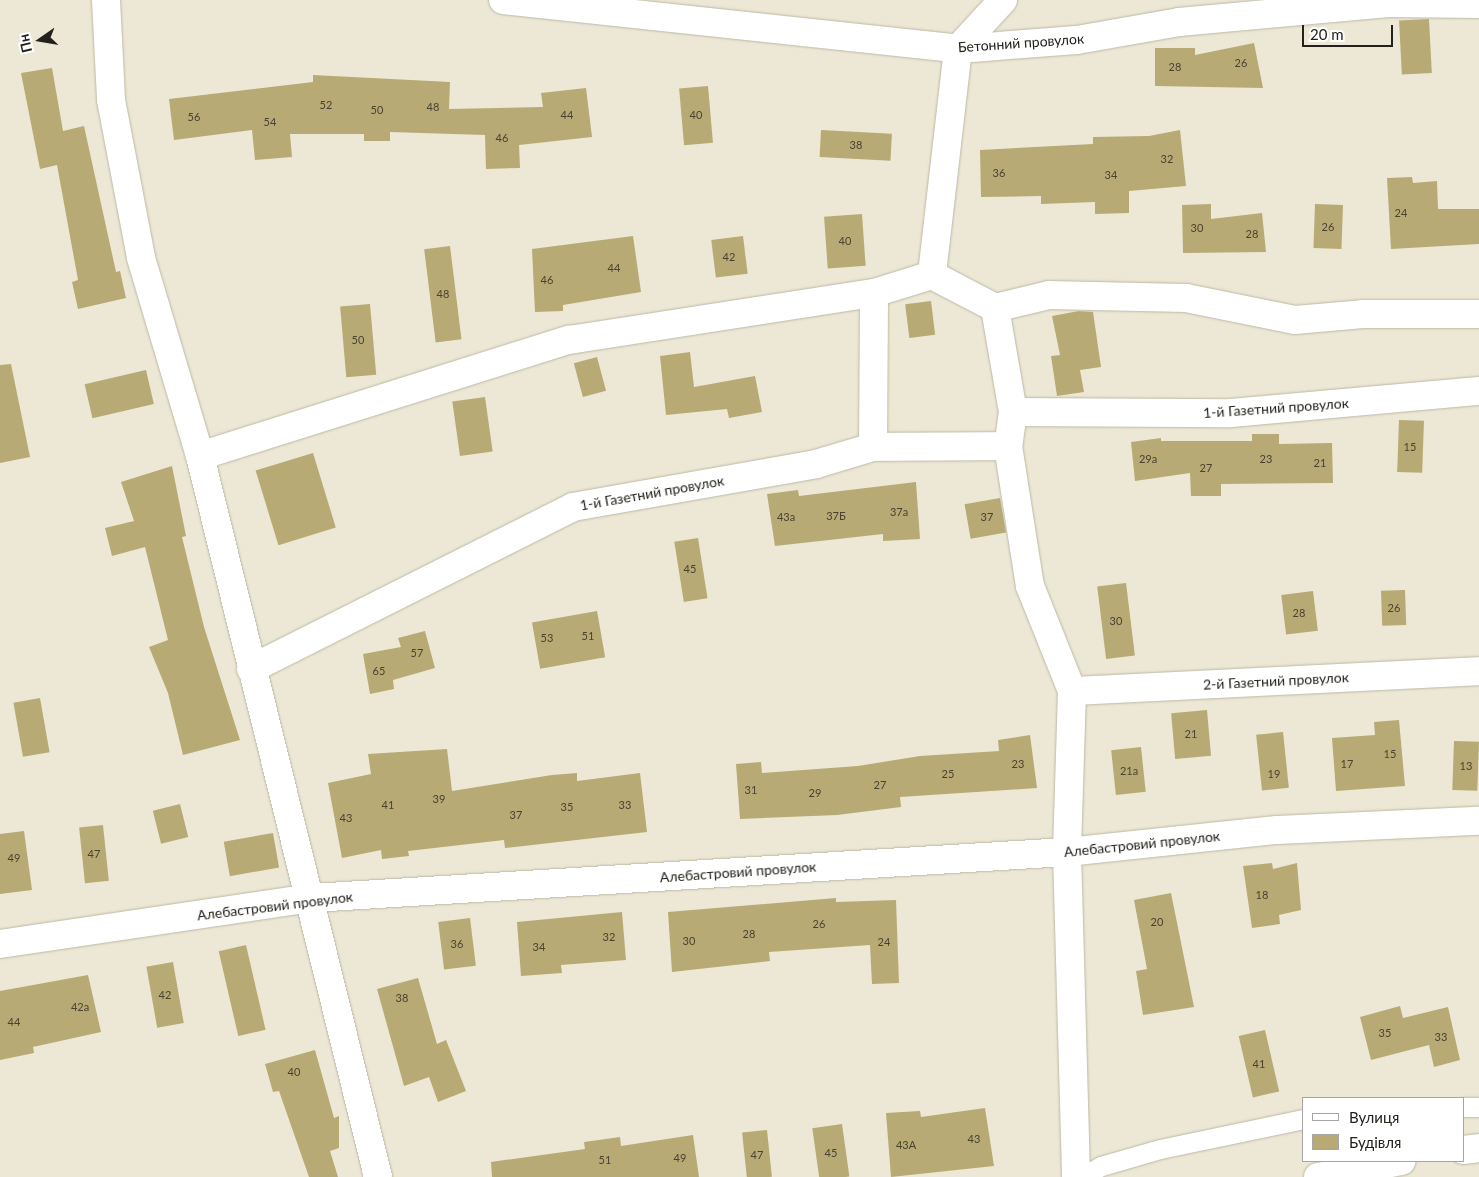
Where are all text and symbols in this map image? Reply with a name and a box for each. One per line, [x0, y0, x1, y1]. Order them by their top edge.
north arrow [15, 15, 65, 65]
scale bar [1304, 15, 1395, 47]
text: 20 m [1310, 25, 1344, 43]
street label: Бетонний провулок [957, 30, 1085, 56]
text: Пн [15, 33, 35, 54]
house number: 26 [1235, 56, 1247, 70]
house number: 28 [1169, 60, 1181, 74]
house number: 52 [320, 98, 332, 112]
house number: 48 [427, 100, 439, 114]
house number: 50 [371, 103, 383, 117]
house number: 44 [561, 108, 573, 122]
house number: 40 [690, 108, 702, 122]
house number: 56 [188, 110, 200, 124]
house number: 54 [264, 115, 276, 129]
house number: 46 [496, 131, 508, 145]
house number: 38 [850, 138, 862, 152]
house number: 32 [1161, 152, 1173, 166]
house number: 36 [993, 166, 1005, 180]
house number: 34 [1105, 168, 1117, 182]
house number: 24 [1395, 206, 1407, 220]
house number: 26 [1322, 220, 1334, 234]
house number: 30 [1191, 221, 1203, 235]
house number: 28 [1246, 227, 1258, 241]
house number: 40 [839, 234, 851, 248]
house number: 42 [723, 250, 735, 264]
house number: 44 [608, 261, 620, 275]
house number: 46 [541, 273, 553, 287]
house number: 48 [437, 287, 449, 301]
house number: 50 [352, 333, 364, 347]
street label: 1-й Газетний провулок [1203, 395, 1349, 421]
house number: 15 [1404, 440, 1416, 454]
house number: 29а [1139, 452, 1157, 466]
house number: 23 [1260, 452, 1272, 466]
house number: 21 [1314, 456, 1326, 470]
house number: 27 [1200, 461, 1212, 475]
street label: 1-й Газетний провулок [579, 472, 725, 514]
house number: 37а [890, 505, 908, 519]
house number: 37Б [826, 509, 846, 523]
house number: 43а [777, 510, 795, 524]
house number: 37 [981, 510, 993, 524]
house number: 45 [684, 562, 696, 576]
house number: 26 [1388, 601, 1400, 615]
house number: 28 [1293, 606, 1305, 620]
house number: 30 [1110, 614, 1122, 628]
house number: 51 [582, 629, 594, 643]
house number: 53 [541, 631, 553, 645]
house number: 57 [411, 646, 423, 660]
house number: 65 [373, 664, 385, 678]
street label: 2-й Газетний провулок [1203, 669, 1349, 693]
house number: 21 [1185, 727, 1197, 741]
house number: 15 [1384, 747, 1396, 761]
house number: 23 [1012, 757, 1024, 771]
house number: 17 [1341, 757, 1353, 771]
house number: 13 [1460, 759, 1472, 773]
house number: 21а [1120, 764, 1138, 778]
house number: 25 [942, 767, 954, 781]
house number: 19 [1268, 767, 1280, 781]
house number: 27 [874, 778, 886, 792]
house number: 31 [745, 783, 757, 797]
house number: 29 [809, 786, 821, 800]
house number: 39 [433, 792, 445, 806]
house number: 41 [382, 798, 394, 812]
house number: 33 [619, 798, 631, 812]
house number: 35 [561, 800, 573, 814]
house number: 37 [510, 808, 522, 822]
house number: 43 [340, 811, 352, 825]
street label: Алебастровий провулок [1063, 827, 1221, 861]
house number: 47 [88, 847, 100, 861]
house number: 49 [8, 851, 20, 865]
street label: Алебастровий провулок [659, 858, 817, 886]
street label: Алебастровий провулок [196, 888, 354, 924]
house number: 18 [1256, 888, 1268, 902]
house number: 20 [1151, 915, 1163, 929]
house number: 26 [813, 917, 825, 931]
house number: 28 [743, 927, 755, 941]
house number: 32 [603, 930, 615, 944]
house number: 30 [683, 934, 695, 948]
house number: 24 [878, 935, 890, 949]
house number: 36 [451, 937, 463, 951]
house number: 34 [533, 940, 545, 954]
house number: 42 [159, 988, 171, 1002]
house number: 38 [396, 991, 408, 1005]
house number: 42а [71, 1000, 89, 1014]
house number: 44 [8, 1015, 20, 1029]
house number: 35 [1379, 1026, 1391, 1040]
house number: 33 [1435, 1030, 1447, 1044]
house number: 41 [1253, 1057, 1265, 1071]
house number: 40 [288, 1065, 300, 1079]
legend [1302, 1097, 1464, 1162]
text: Вулиця [1349, 1108, 1399, 1126]
house number: 43 [968, 1132, 980, 1146]
text: Будівля [1349, 1133, 1401, 1151]
house number: 43А [896, 1138, 916, 1152]
house number: 45 [825, 1146, 837, 1160]
house number: 47 [751, 1148, 763, 1162]
house number: 49 [674, 1151, 686, 1165]
house number: 51 [599, 1153, 611, 1167]

